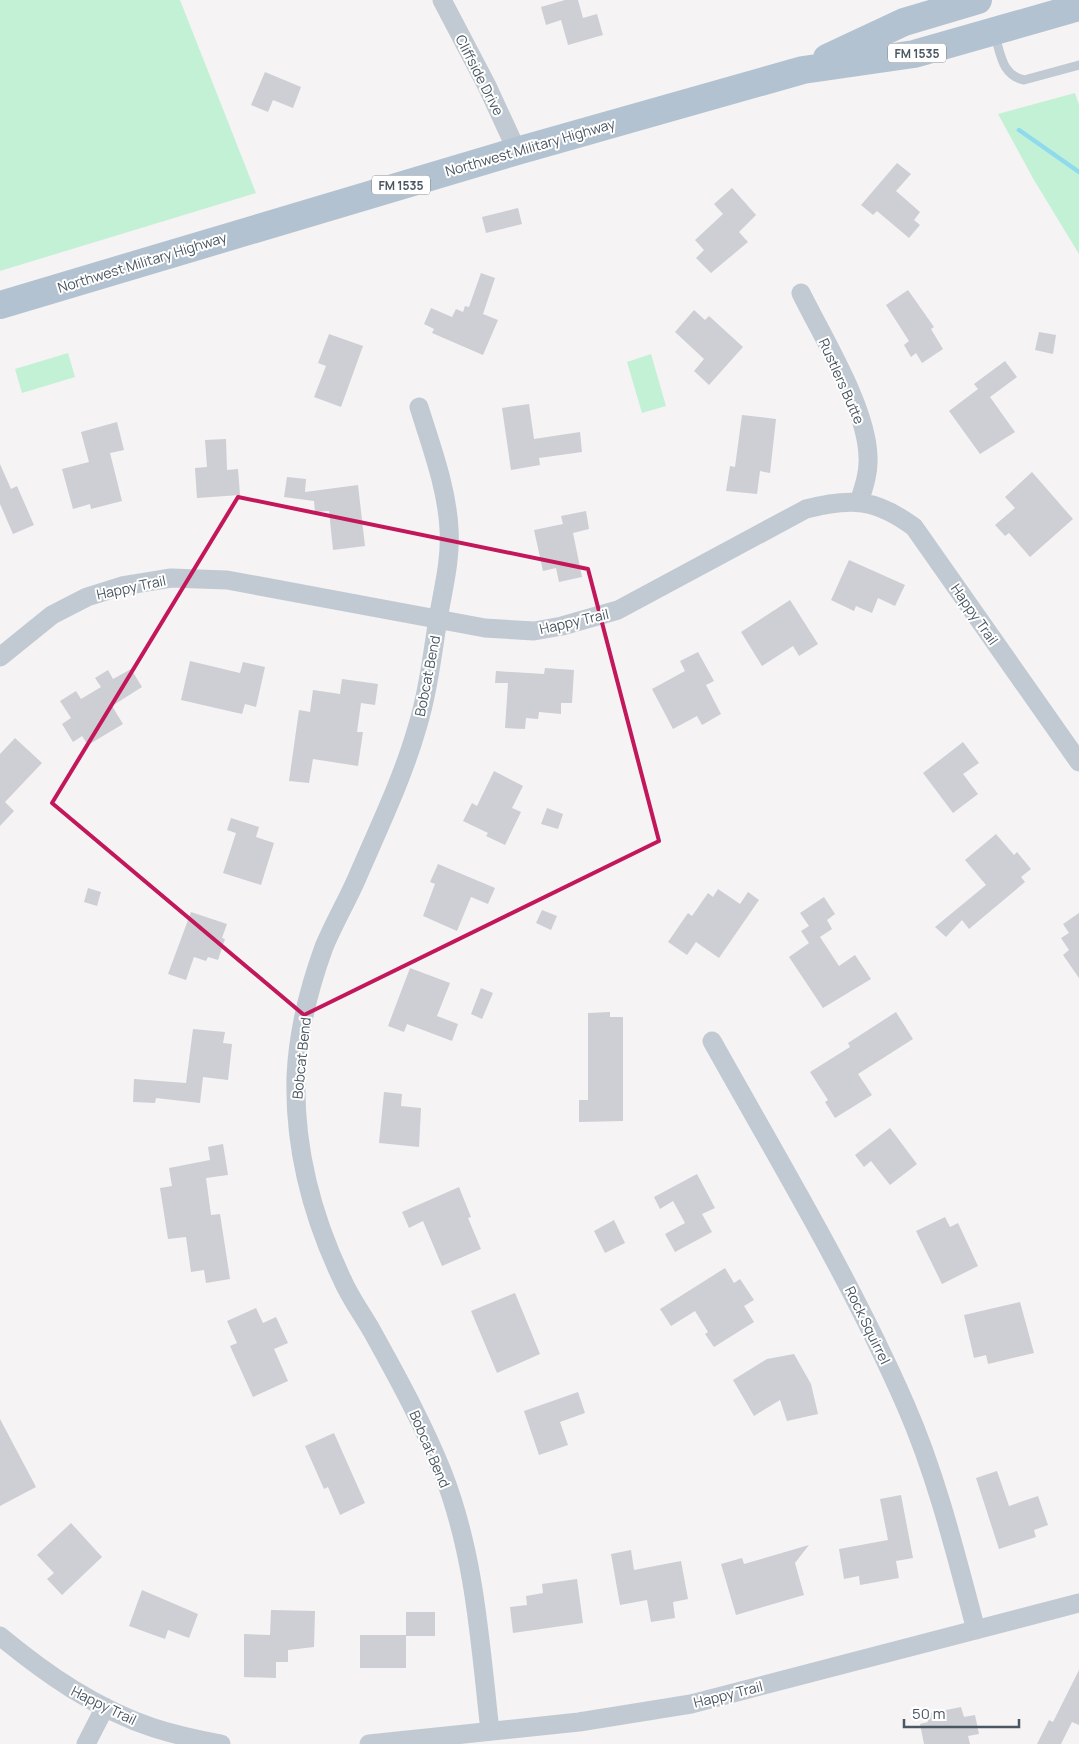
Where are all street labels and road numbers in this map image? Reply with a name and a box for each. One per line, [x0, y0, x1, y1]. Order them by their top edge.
street label: Cliffside Drive [451, 31, 509, 119]
road number: FM 1535 [888, 44, 946, 62]
street label: Northwest Military Highway [443, 113, 618, 180]
road number: FM 1535 [372, 176, 430, 194]
street label: Northwest Military Highway [55, 227, 229, 297]
street label: Rustlers Butte [815, 335, 869, 427]
street label: Happy Trail [95, 570, 167, 604]
street label: Happy Trail [947, 580, 1003, 648]
street label: Happy Trail [537, 604, 611, 638]
street label: Bobcat Bend [410, 634, 444, 718]
street label: Bobcat Bend [287, 1016, 315, 1100]
street label: Rock Squirrel [841, 1283, 895, 1367]
street label: Bobcat Bend [405, 1407, 455, 1491]
street label: Happy Trail [691, 1676, 765, 1712]
street label: Happy Trail [68, 1681, 140, 1729]

